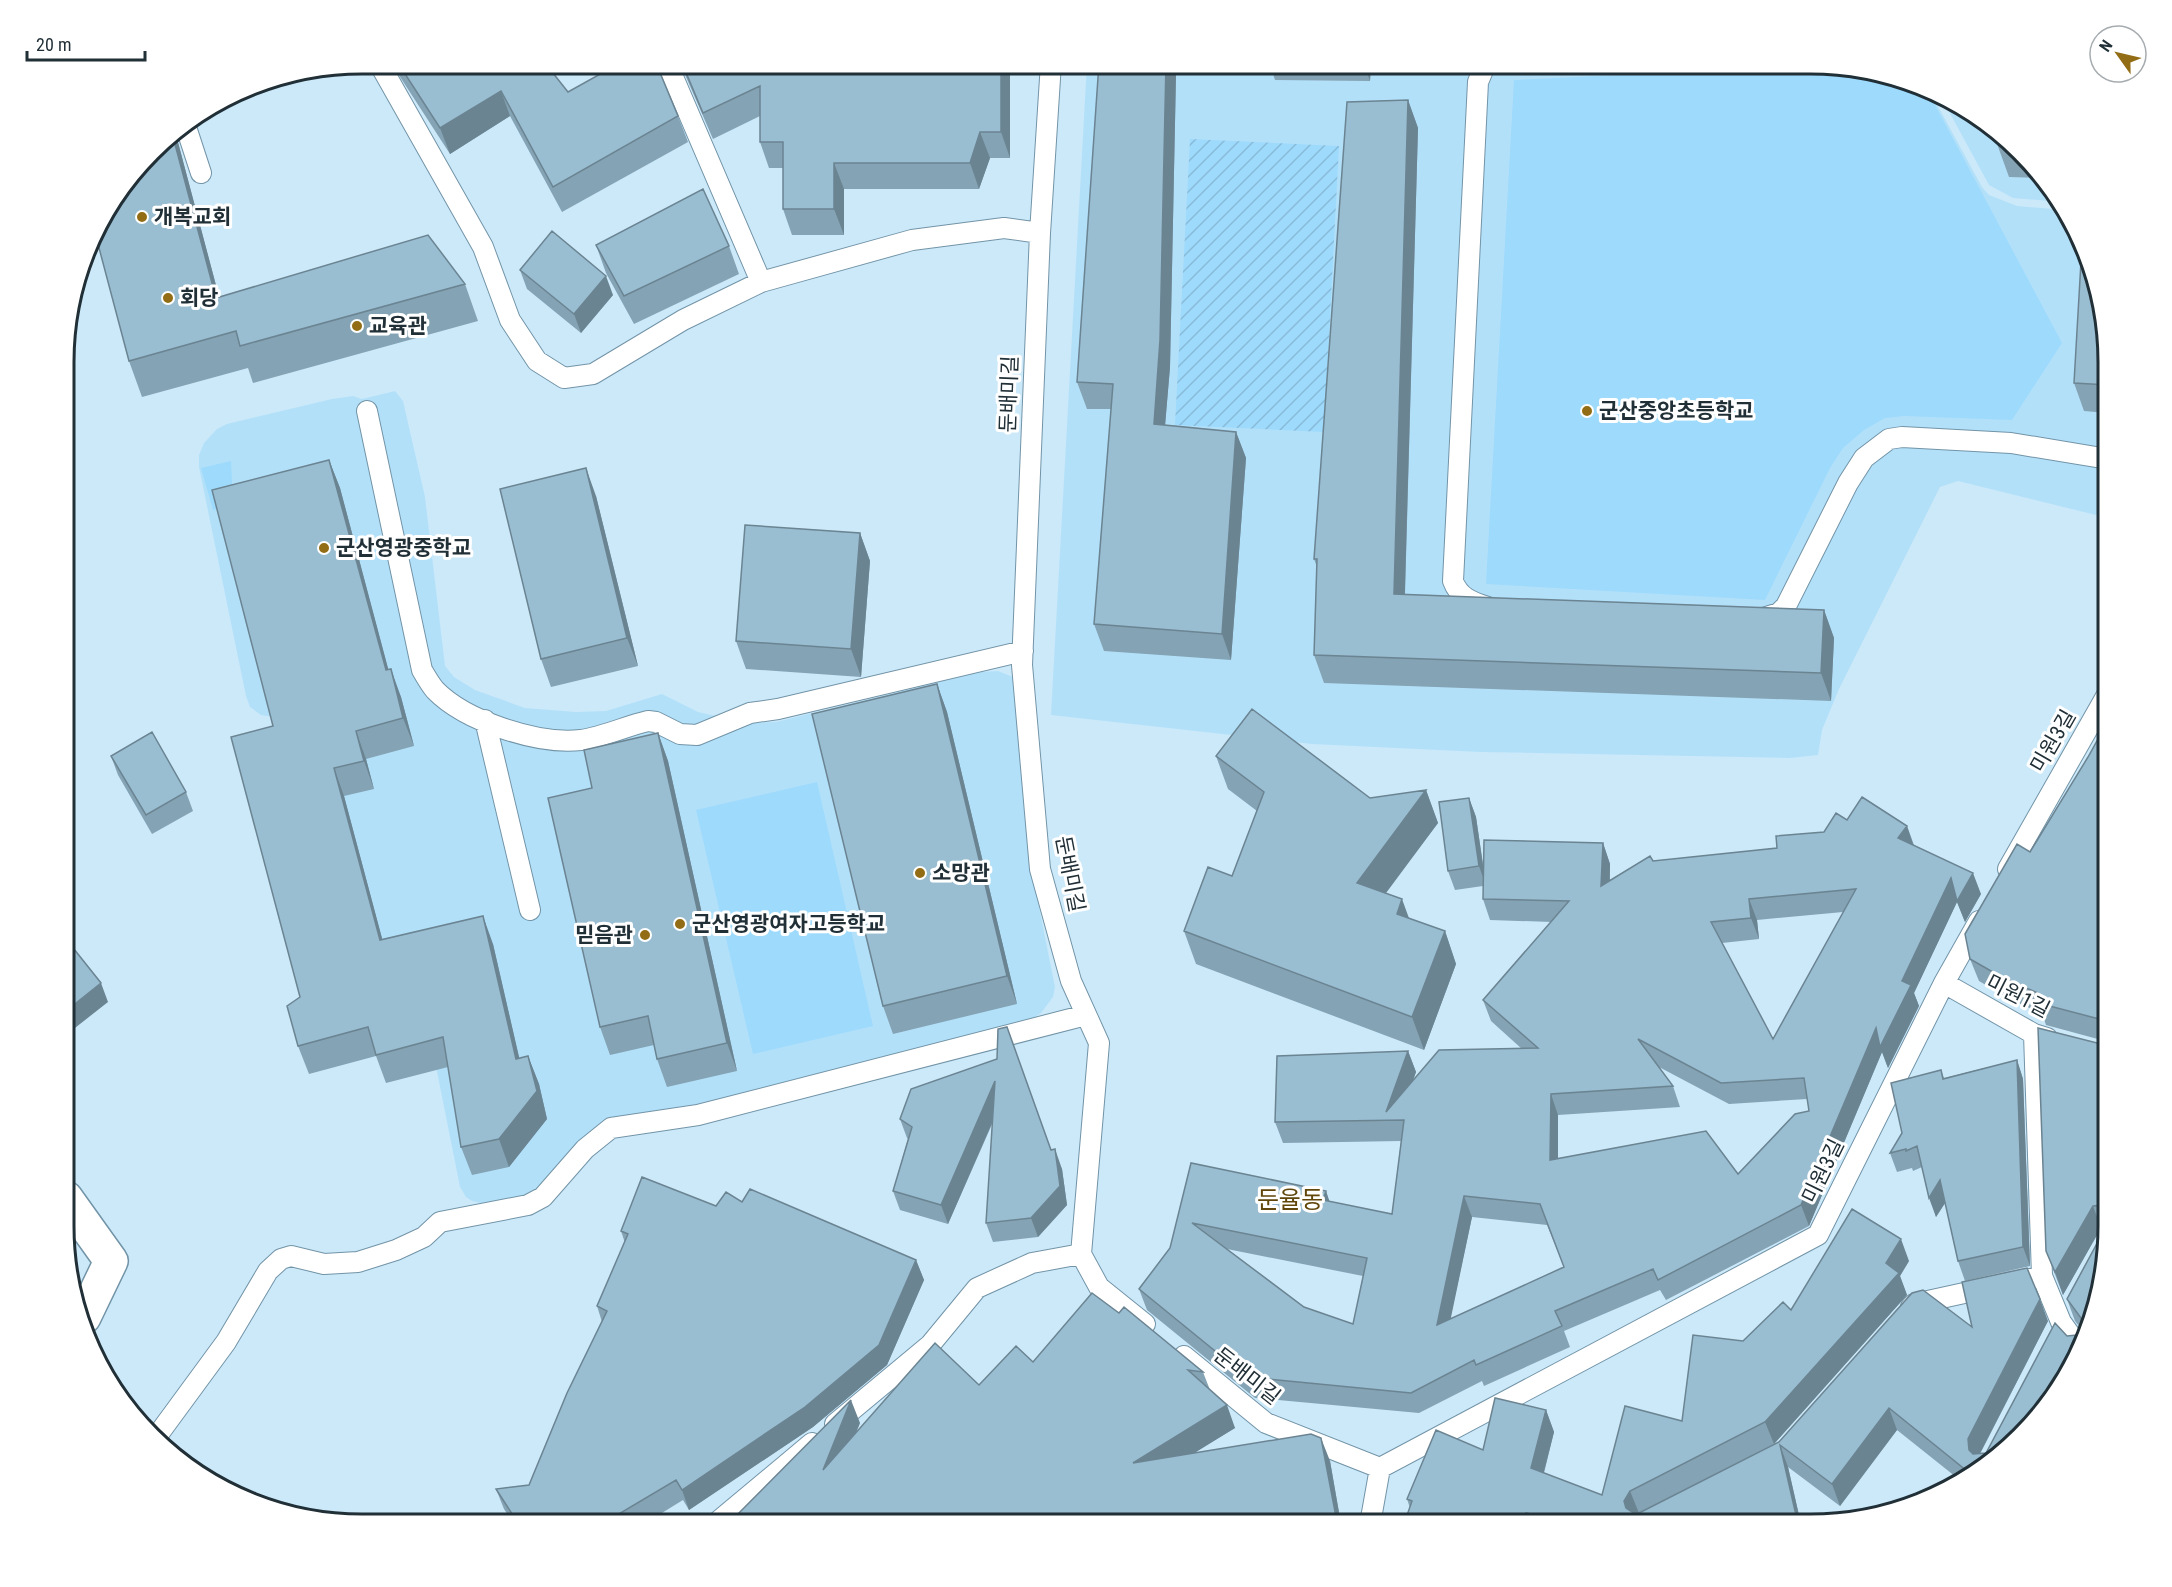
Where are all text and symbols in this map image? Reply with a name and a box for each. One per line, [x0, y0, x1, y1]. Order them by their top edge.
scale bar [27, 24, 146, 62]
north arrow [2088, 24, 2148, 84]
text: 20 m [36, 34, 71, 55]
text: N [2095, 37, 2117, 55]
place label: 개복교회 [154, 205, 231, 229]
marker: 개복교회 [135, 210, 149, 224]
place label: 회당 [180, 286, 219, 310]
marker: 회당 [161, 291, 175, 305]
place label: 교육관 [369, 314, 427, 338]
marker: 교육관 [350, 319, 364, 333]
street label: 둔배미길 [996, 355, 1022, 433]
place label: 군산중앙초등학교 [1599, 399, 1754, 423]
marker: 군산중앙초등학교 [1580, 404, 1594, 418]
place label: 군산영광중학교 [336, 536, 471, 560]
marker: 군산영광중학교 [317, 541, 331, 555]
street label: 미원3길 [2026, 705, 2080, 777]
street label: 둔배미길 [1051, 834, 1089, 914]
place label: 소망관 [932, 861, 990, 885]
marker: 소망관 [913, 866, 927, 880]
place label: 군산영광여자고등학교 [692, 912, 885, 936]
marker: 군산영광여자고등학교 [673, 917, 687, 931]
place label: 믿음관 [575, 923, 633, 947]
marker: 믿음관 [638, 928, 652, 942]
street label: 미원1길 [1982, 970, 2054, 1022]
street label: 미원3길 [1797, 1135, 1849, 1207]
district label: 둔율동 [1257, 1186, 1323, 1214]
street label: 둔배미길 [1209, 1343, 1285, 1409]

